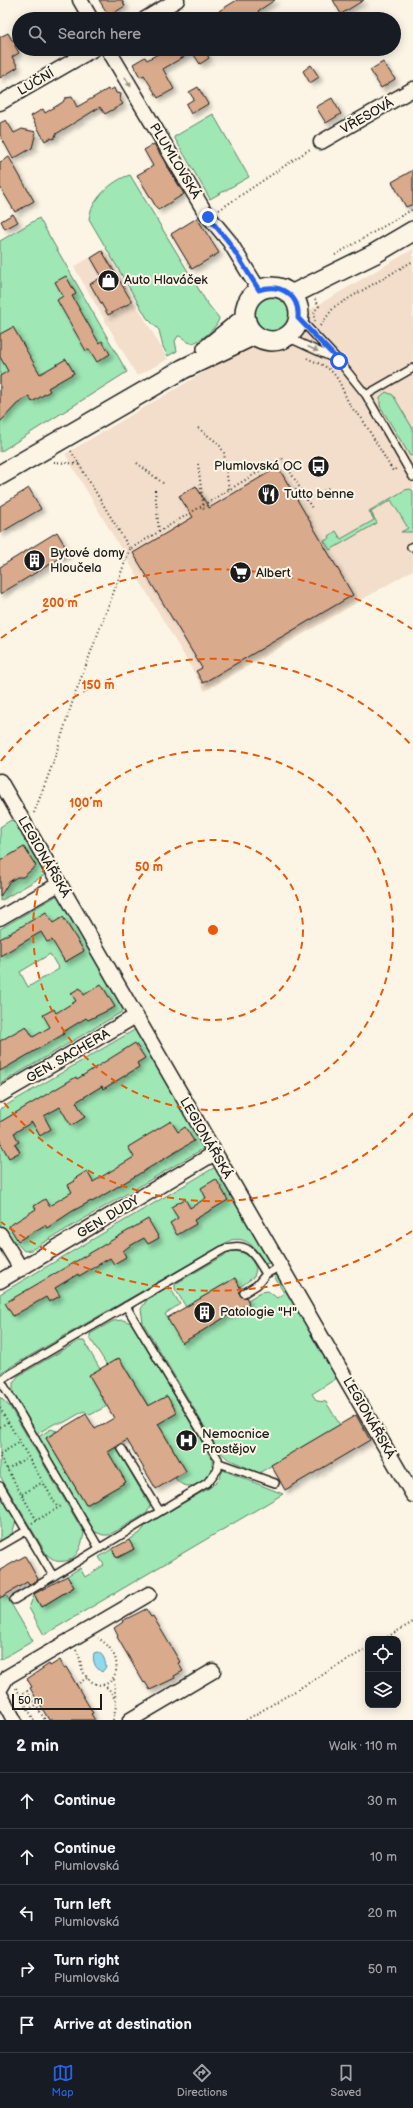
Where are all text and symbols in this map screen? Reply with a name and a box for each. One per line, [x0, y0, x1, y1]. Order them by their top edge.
search box [12, 12, 401, 56]
icon: search [26, 23, 48, 45]
text: Search here [58, 25, 141, 44]
street label: LUČNÍ [14, 64, 57, 99]
one-way arrow [124, 77, 131, 88]
street label: VŘESOVÁ [337, 93, 397, 138]
street label: PLUMLOVSKÁ [146, 120, 205, 203]
route end [199, 208, 217, 226]
shop icon: Auto Hlaváček [95, 267, 121, 293]
place label: Auto Hlaváček [124, 272, 208, 288]
one-way arrow [307, 346, 319, 352]
route start [330, 352, 348, 370]
bus stop icon: Plumlovská OC [305, 453, 331, 479]
place label: Plumlovská OC [214, 458, 302, 474]
restaurant icon: Tutto benne [256, 481, 282, 507]
place label: Tutto benne [284, 486, 354, 502]
place label: Bytové domy Hloučela [50, 545, 125, 576]
building icon: Bytové domy Hloučela [21, 547, 47, 573]
supermarket icon: Albert [228, 560, 254, 586]
place label: Albert [256, 565, 291, 581]
text: 200 m [42, 596, 78, 611]
text: 150 m [82, 678, 114, 693]
text: 100 m [69, 796, 103, 811]
street label: LEGIONÁŘSKÁ [14, 813, 75, 901]
text: 50 m [135, 860, 163, 875]
centre of rings [206, 923, 220, 937]
street label: GEN. SACHERA [23, 1026, 113, 1086]
street label: LEGIONÁŘSKÁ [176, 1094, 237, 1182]
street label: GEN. DUDY [74, 1192, 142, 1242]
building icon: Patologie "H" [192, 1299, 218, 1325]
place label: Patologie "H" [220, 1304, 297, 1320]
street label: LEGIONÁŘSKÁ [339, 1374, 400, 1462]
place label: Nemocnice Prostějov [202, 1426, 270, 1457]
hospital icon: Nemocnice Prostějov [174, 1428, 200, 1454]
map controls [365, 1636, 401, 1708]
button: locate [365, 1636, 401, 1672]
button: layers [365, 1672, 401, 1708]
scale bar [12, 1692, 102, 1711]
text: 50 m [18, 1694, 43, 1707]
text: 2 min [16, 1736, 59, 1756]
text: Walk · 110 m [329, 1738, 397, 1754]
icon: ahead [16, 1790, 38, 1812]
text: Continue [54, 1791, 116, 1810]
text: 30 m [367, 1793, 397, 1809]
text: Continue [54, 1839, 116, 1858]
icon: ahead [16, 1846, 38, 1868]
text: 10 m [370, 1849, 397, 1865]
text: Plumlovská [54, 1858, 119, 1874]
text: Turn left [54, 1895, 111, 1914]
icon: left [16, 1902, 38, 1924]
text: 20 m [367, 1905, 397, 1921]
text: Plumlovská [54, 1914, 119, 1930]
text: Turn right [54, 1951, 119, 1970]
icon: right [16, 1958, 38, 1980]
text: 50 m [368, 1961, 397, 1977]
text: Plumlovská [54, 1970, 119, 1986]
icon: arrive [16, 2014, 38, 2036]
text: Arrive at destination [54, 2015, 192, 2034]
tab: Map [52, 2062, 74, 2099]
tab: Directions [177, 2062, 227, 2099]
tab: Saved [331, 2062, 361, 2099]

